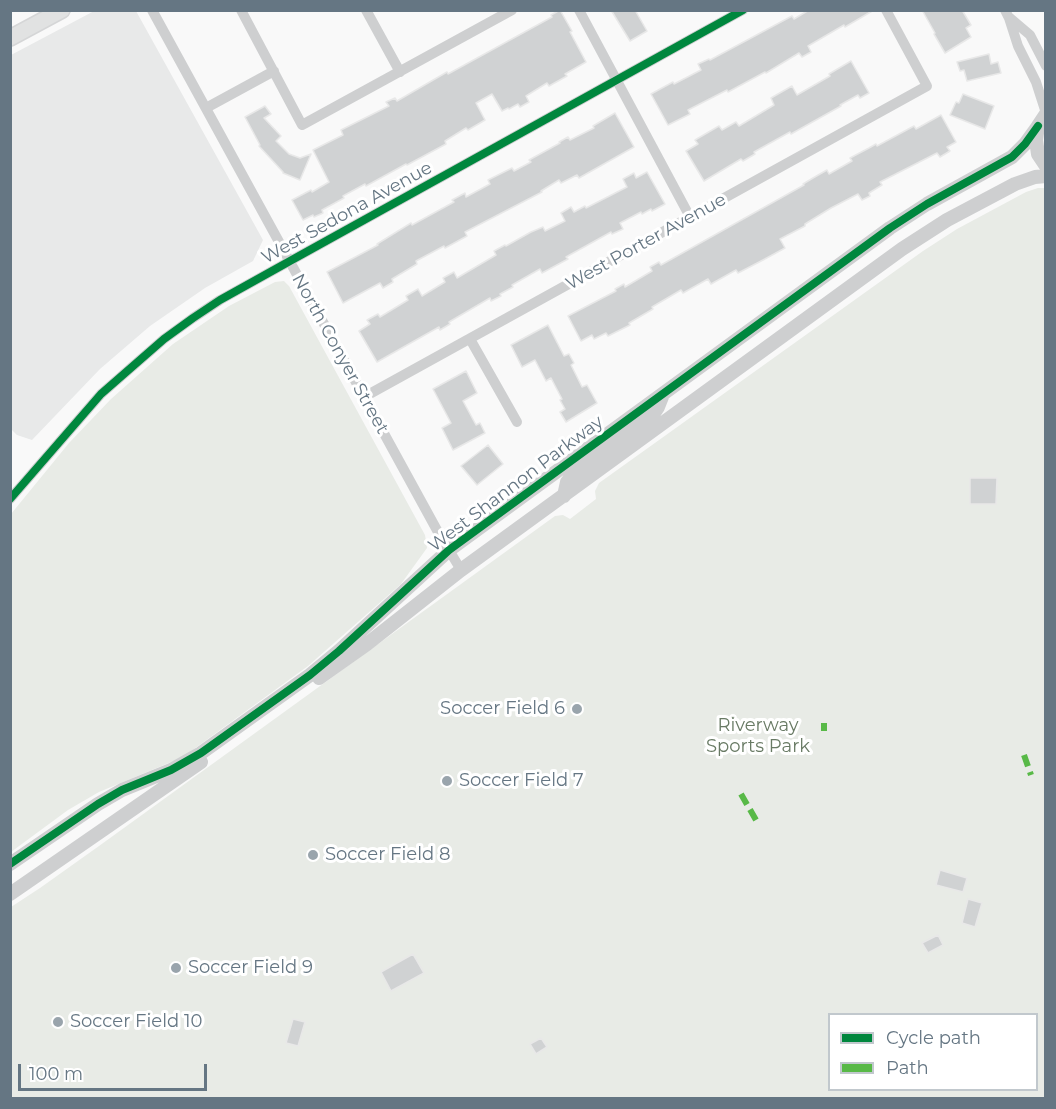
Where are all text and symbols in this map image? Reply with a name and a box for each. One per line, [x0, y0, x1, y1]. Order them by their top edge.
street label: West Sedona Avenue [258, 157, 436, 269]
street label: West Porter Avenue [562, 189, 730, 295]
street label: North Conyer Street [287, 270, 393, 438]
street label: West Shannon Parkway [424, 411, 608, 557]
place label: Soccer Field 6 [440, 698, 565, 720]
marker: Soccer Field 6 [570, 702, 584, 716]
park label: Riverway Sports Park [706, 715, 810, 758]
place label: Soccer Field 7 [459, 770, 584, 792]
marker: Soccer Field 7 [440, 774, 454, 788]
place label: Soccer Field 8 [325, 844, 450, 866]
marker: Soccer Field 8 [306, 848, 320, 862]
place label: Soccer Field 9 [188, 957, 313, 979]
marker: Soccer Field 9 [169, 961, 183, 975]
place label: Soccer Field 10 [70, 1011, 202, 1033]
legend [828, 1013, 1038, 1091]
marker: Soccer Field 10 [51, 1015, 65, 1029]
text: Cycle path [886, 1027, 981, 1049]
scale bar [21, 1052, 210, 1090]
text: Path [886, 1057, 929, 1079]
text: 100 m [29, 1063, 83, 1085]

